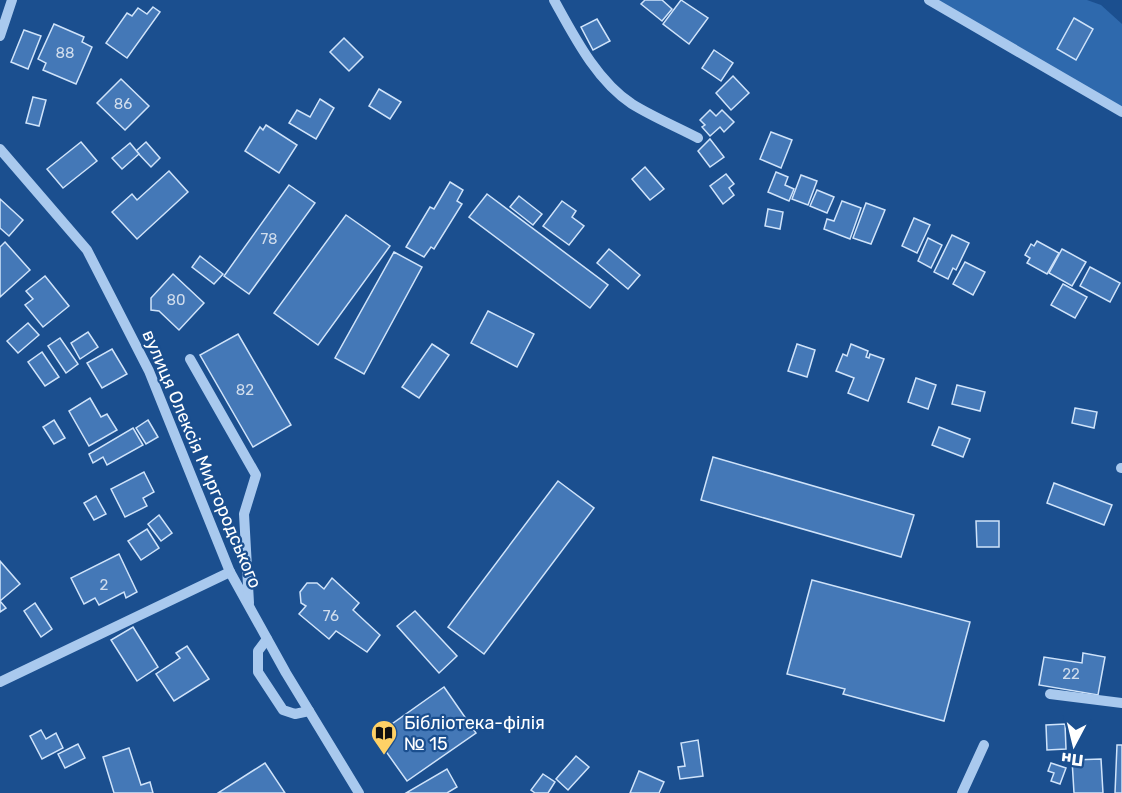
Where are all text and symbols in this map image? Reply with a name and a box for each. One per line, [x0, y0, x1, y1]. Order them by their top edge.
house number: 88 [55, 44, 75, 62]
house number: 86 [114, 95, 132, 113]
house number: 78 [260, 230, 278, 248]
house number: 80 [166, 291, 186, 309]
street label: вулиця Олексія Миргородського [137, 327, 267, 591]
house number: 82 [236, 381, 254, 399]
house number: 2 [100, 576, 109, 594]
house number: 76 [323, 607, 339, 625]
house number: 22 [1062, 665, 1080, 683]
place label: Бібліотека-філія № 15 [404, 712, 545, 755]
north arrow [1044, 715, 1104, 775]
library icon: Бібліотека-філія № 15 [369, 718, 399, 756]
text: Пн [1060, 749, 1084, 770]

